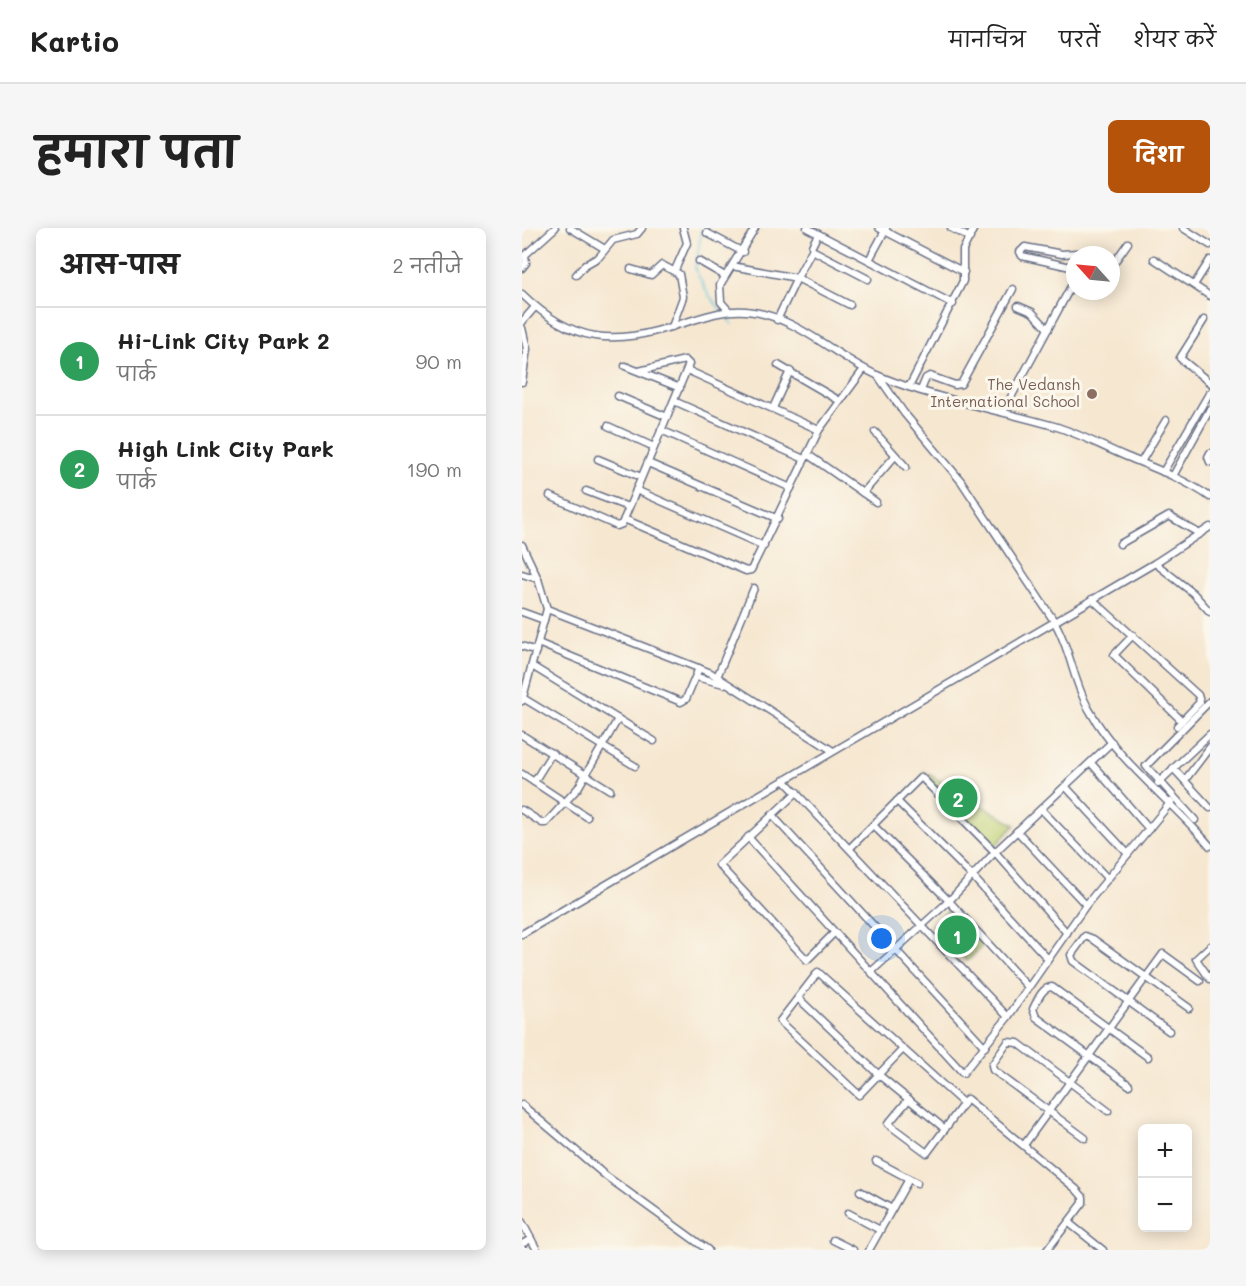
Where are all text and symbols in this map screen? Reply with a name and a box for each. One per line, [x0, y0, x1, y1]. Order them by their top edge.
text: Kartio [30, 23, 119, 59]
text: मानचित्र [949, 25, 1026, 52]
text: परतें [1059, 25, 1100, 52]
text: शेयर करें [1133, 25, 1216, 52]
button: दिशा [1108, 120, 1210, 193]
text: हमारा पता [36, 123, 238, 178]
north arrow [1066, 246, 1120, 300]
text: आस-पास [60, 247, 179, 281]
text: 2 नतीजे [393, 252, 462, 278]
text: Hi-Link City Park 2 [117, 326, 329, 355]
text: 1 [75, 348, 84, 374]
text: 90 m [416, 348, 462, 374]
text: पार्क [117, 360, 156, 386]
place label: The Vedansh International School [930, 374, 1080, 411]
marker: The Vedansh International School [1085, 387, 1099, 401]
text: High Link City Park [117, 434, 334, 463]
text: 2 [74, 456, 85, 482]
text: 190 m [407, 456, 462, 482]
text: पार्क [117, 468, 156, 494]
pin: 2 [938, 776, 978, 820]
pin: 1 [938, 912, 976, 958]
your location [867, 924, 896, 953]
map controls [1138, 1124, 1192, 1232]
button: + [1138, 1124, 1192, 1178]
button: − [1138, 1178, 1192, 1232]

